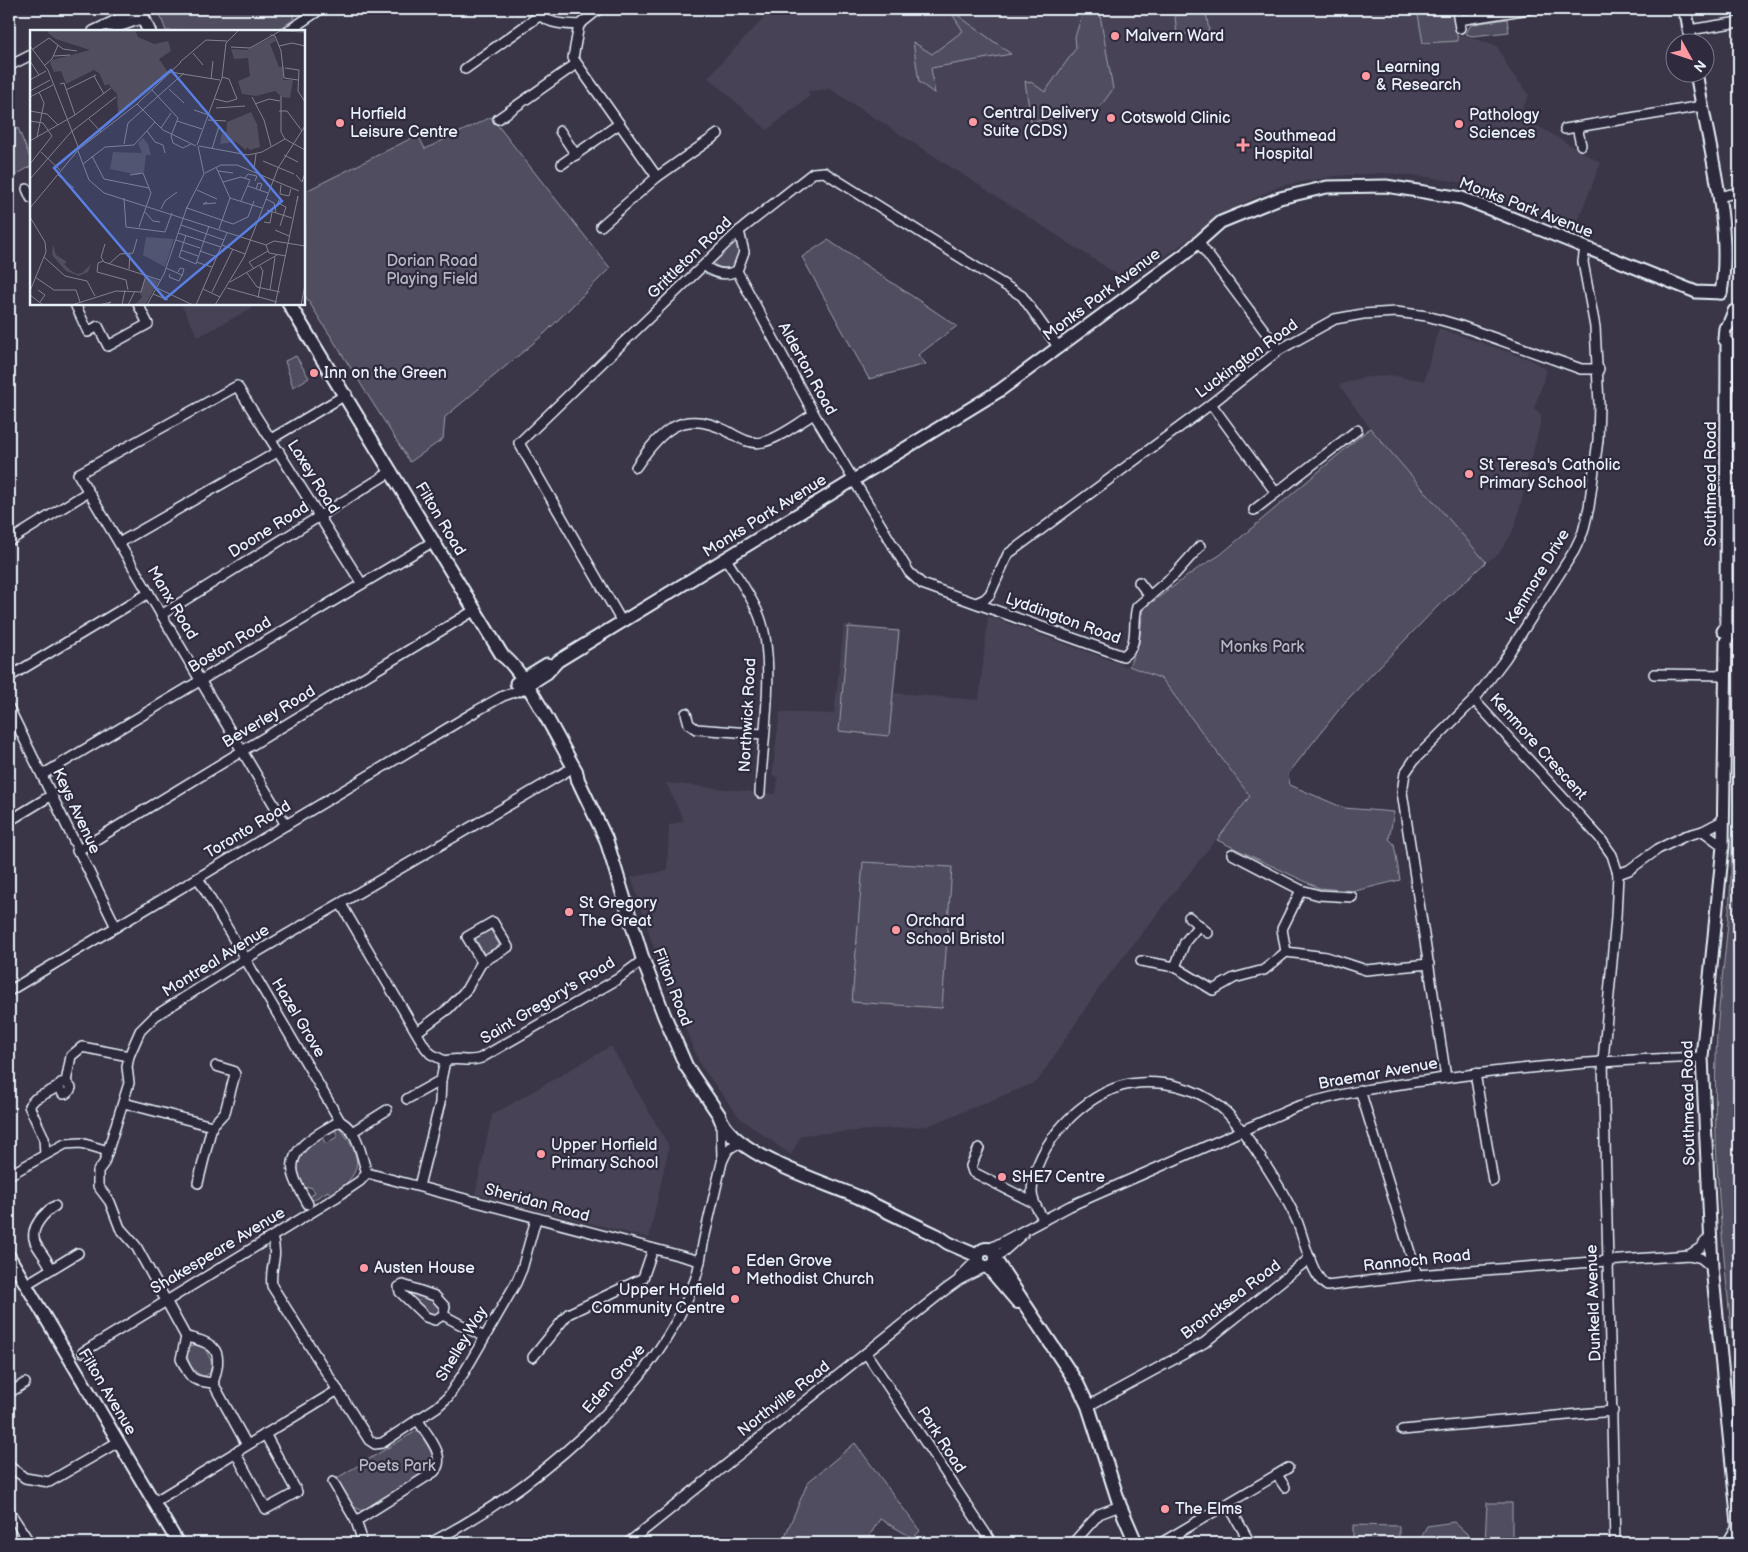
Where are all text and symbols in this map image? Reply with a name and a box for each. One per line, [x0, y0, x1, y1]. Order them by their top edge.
place label: Malvern Ward [1125, 27, 1224, 46]
inset map [30, 30, 305, 305]
marker: Malvern Ward [1109, 30, 1121, 42]
north arrow [1666, 32, 1716, 82]
text: N [1690, 57, 1709, 76]
place label: Learning & Research [1376, 58, 1461, 95]
marker: Learning & Research [1360, 70, 1372, 82]
place label: Central Delivery Suite (CDS) [983, 104, 1099, 141]
place label: Horfield Leisure Centre [350, 105, 458, 142]
place label: Pathology Sciences [1469, 106, 1540, 143]
place label: Cotswold Clinic [1121, 109, 1231, 128]
marker: Cotswold Clinic [1105, 112, 1117, 124]
marker: Central Delivery Suite (CDS) [967, 116, 979, 128]
marker: Horfield Leisure Centre [334, 117, 346, 129]
marker: Pathology Sciences [1453, 118, 1465, 130]
place label: Southmead Hospital [1254, 127, 1336, 164]
marker: Southmead Hospital [1236, 138, 1250, 152]
street label: Monks Park Avenue [1456, 174, 1596, 243]
street label: Grittleton Road [644, 213, 736, 303]
street label: Monks Park Avenue [1040, 244, 1165, 345]
park label: Dorian Road Playing Field [386, 252, 478, 289]
street label: Luckington Road [1192, 315, 1302, 403]
street label: Alderton Road [774, 319, 840, 419]
place label: Inn on the Green [324, 364, 447, 383]
marker: Inn on the Green [308, 367, 320, 379]
street label: Southmead Road [1702, 421, 1721, 547]
street label: Laxey Road [283, 437, 343, 517]
place label: St Teresa's Catholic Primary School [1479, 456, 1621, 493]
marker: St Teresa's Catholic Primary School [1463, 468, 1475, 480]
street label: Monks Park Avenue [700, 470, 831, 562]
street label: Filton Road [411, 479, 469, 559]
street label: Doone Road [225, 498, 313, 562]
street label: Kenmore Drive [1502, 525, 1574, 628]
street label: Manx Road [143, 563, 201, 643]
street label: Lyddington Road [1003, 589, 1123, 649]
street label: Boston Road [185, 613, 275, 677]
park label: Monks Park [1220, 638, 1304, 657]
street label: Northwick Road [736, 657, 760, 773]
street label: Beverley Road [219, 682, 319, 752]
street label: Kenmore Crescent [1485, 690, 1591, 804]
street label: Keys Avenue [48, 765, 104, 857]
street label: Toronto Road [201, 797, 295, 863]
place label: St Gregory The Great [579, 894, 658, 931]
marker: St Gregory The Great [563, 906, 575, 918]
place label: Orchard School Bristol [906, 912, 1005, 949]
street label: Montreal Avenue [159, 920, 273, 1001]
marker: Orchard School Bristol [890, 924, 902, 936]
street label: Filton Road [648, 945, 696, 1029]
street label: Saint Gregory's Road [477, 953, 619, 1049]
street label: Hazel Grove [267, 975, 329, 1061]
street label: Southmead Road [1678, 1040, 1700, 1166]
street label: Braemar Avenue [1317, 1054, 1440, 1094]
place label: Upper Horfield Primary School [551, 1136, 658, 1173]
marker: Upper Horfield Primary School [535, 1148, 547, 1160]
place label: SHE7 Centre [1012, 1168, 1105, 1187]
marker: SHE7 Centre [996, 1171, 1008, 1183]
street label: Sheridan Road [482, 1180, 592, 1226]
street label: Shakespeare Avenue [147, 1203, 289, 1299]
street label: Dunkeld Avenue [1582, 1244, 1606, 1362]
street label: Rannoch Road [1362, 1246, 1472, 1276]
place label: Eden Grove Methodist Church [746, 1252, 874, 1289]
street label: Broncksea Road [1177, 1256, 1285, 1344]
place label: Austen House [374, 1259, 475, 1278]
marker: Austen House [358, 1262, 370, 1274]
marker: Eden Grove Methodist Church [730, 1264, 742, 1276]
place label: Upper Horfield Community Centre [591, 1281, 726, 1318]
marker: Upper Horfield Community Centre [729, 1293, 741, 1305]
street label: Shelley Way [432, 1302, 492, 1385]
street label: Eden Grove [579, 1340, 650, 1418]
street label: Filton Avenue [74, 1345, 140, 1439]
street label: Northville Road [734, 1357, 834, 1441]
street label: Park Road [913, 1403, 969, 1477]
park label: Poets Park [358, 1457, 436, 1476]
place label: The Elms [1175, 1500, 1242, 1519]
marker: The Elms [1159, 1503, 1171, 1515]

